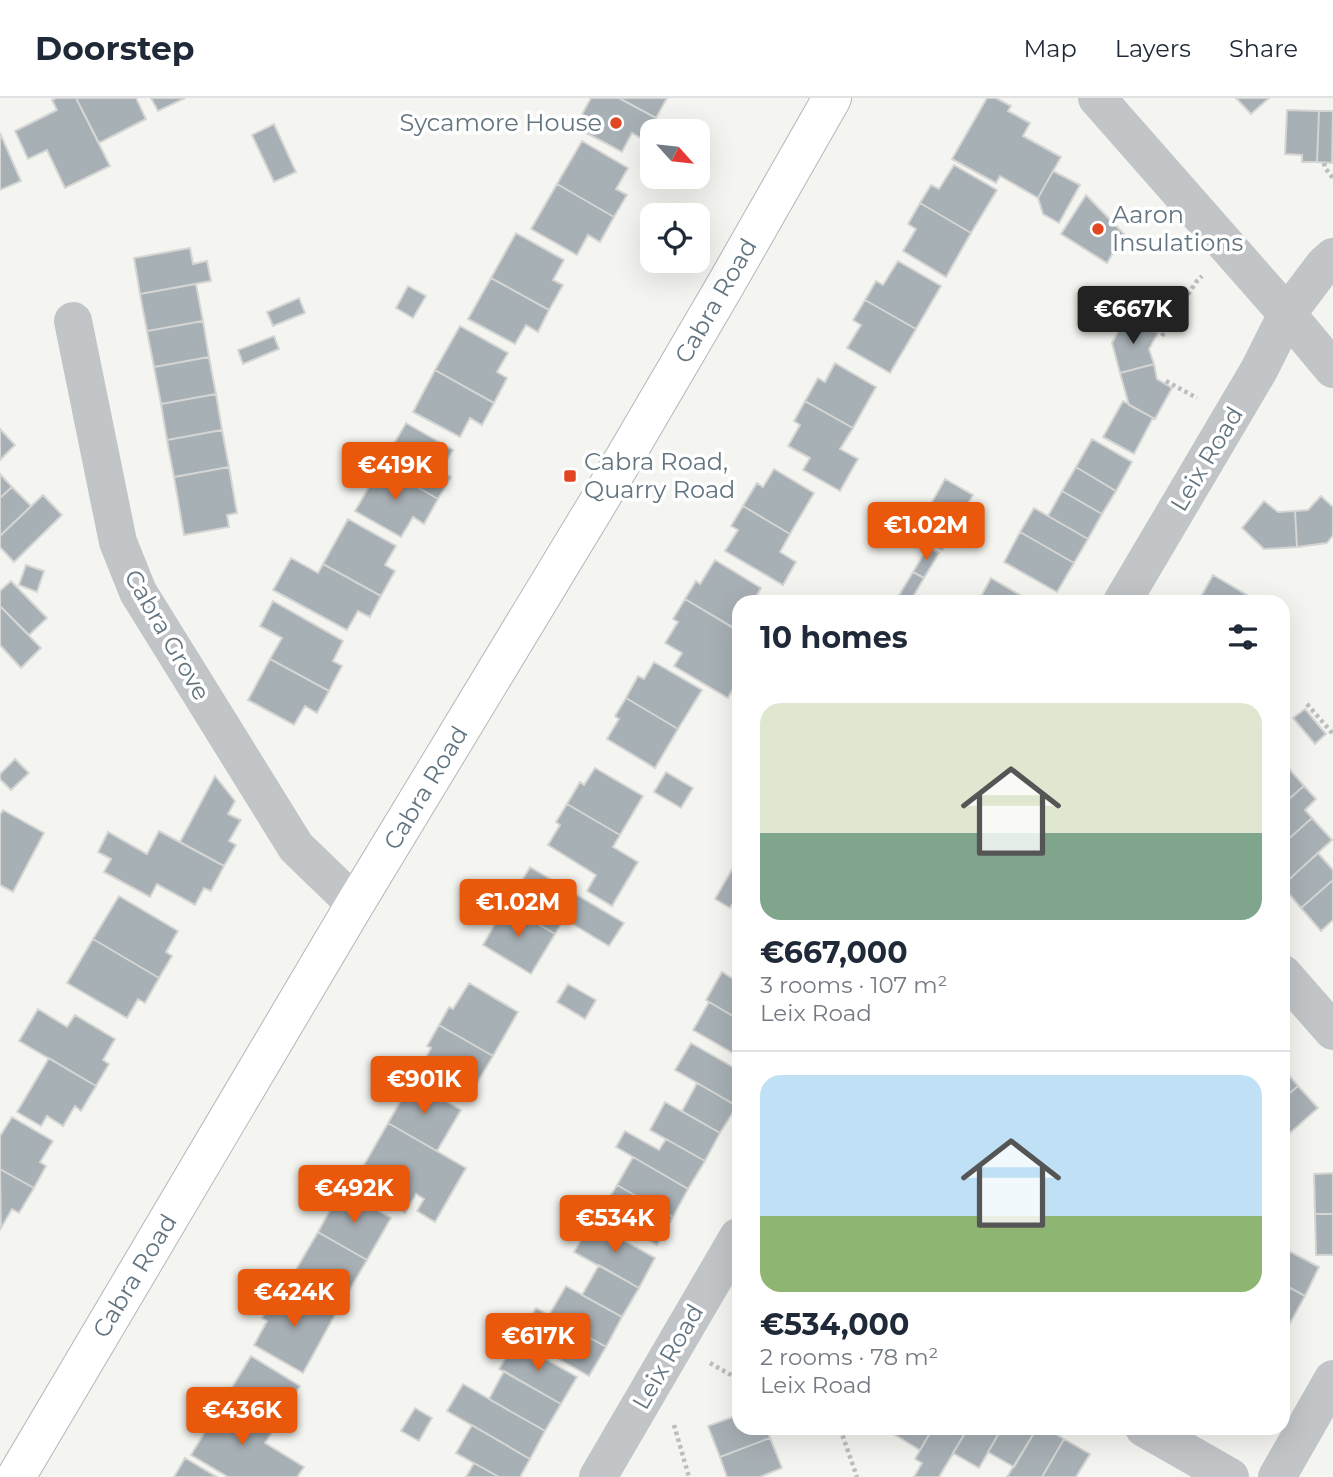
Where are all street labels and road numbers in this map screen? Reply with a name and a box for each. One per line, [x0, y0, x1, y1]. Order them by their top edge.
street label: Cabra Road [668, 233, 763, 368]
street label: Leix Road [1164, 401, 1249, 516]
street label: Cabra Grove [118, 564, 217, 705]
street label: Cabra Road [377, 721, 474, 855]
street label: Cabra Road [86, 1209, 183, 1343]
street label: Leix Road [626, 1299, 709, 1415]

